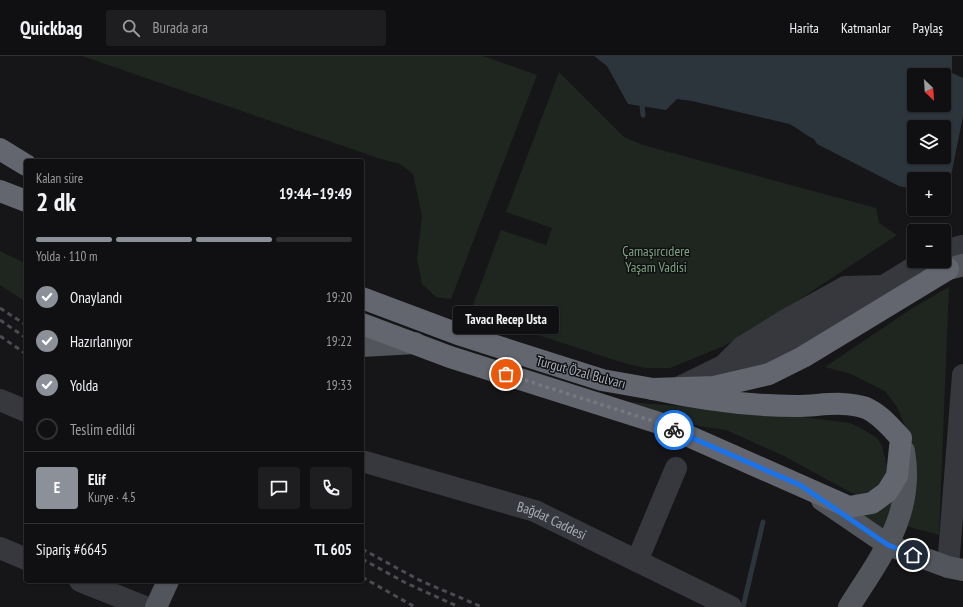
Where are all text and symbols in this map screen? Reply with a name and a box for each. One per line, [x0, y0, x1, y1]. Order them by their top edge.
search box [106, 10, 386, 46]
text: Quickbag [20, 16, 82, 40]
icon: search [120, 17, 142, 39]
text: Burada ara [152, 18, 208, 37]
text: Harita [790, 19, 819, 37]
text: Katmanlar [841, 19, 891, 37]
text: Paylaş [913, 19, 943, 37]
north arrow [907, 68, 951, 112]
map controls [907, 68, 951, 268]
button: layers [907, 120, 951, 164]
text: Kalan süre [36, 170, 83, 187]
button: + [907, 172, 951, 216]
text: 19:44–19:49 [279, 184, 352, 203]
text: 2 dk [36, 185, 76, 218]
button: − [907, 224, 951, 268]
park label: Çamaşırcıdere Yaşam Vadisi [622, 242, 690, 276]
text: Yolda · 110 m [36, 248, 98, 265]
icon: check [36, 286, 58, 308]
text: Onaylandı [70, 288, 122, 307]
text: 19:20 [326, 289, 352, 306]
callout: Tavacı Recep Usta [453, 306, 559, 334]
text: Tavacı Recep Usta [465, 311, 547, 328]
icon: check [36, 330, 58, 352]
text: Hazırlanıyor [70, 332, 132, 351]
text: 19:22 [326, 333, 352, 350]
street label: Turgut Özal Bulvarı [534, 351, 628, 393]
pin [489, 357, 523, 391]
icon: bag [495, 363, 517, 385]
icon: check [36, 374, 58, 396]
text: Yolda [70, 376, 98, 395]
text: 19:33 [326, 377, 352, 394]
courier [654, 410, 694, 450]
icon: bike [663, 419, 685, 441]
text: Teslim edildi [70, 420, 135, 439]
button: chat [258, 467, 300, 509]
button: phone [310, 467, 352, 509]
text: Elif [88, 470, 105, 489]
text: E [54, 478, 60, 497]
text: Kurye · 4.5 [88, 489, 136, 506]
street label: Bağdat Caddesi [515, 497, 589, 544]
pin [896, 538, 930, 572]
text: Sipariş #6645 [36, 540, 108, 559]
text: TL 605 [315, 540, 352, 559]
icon: home [902, 544, 924, 566]

